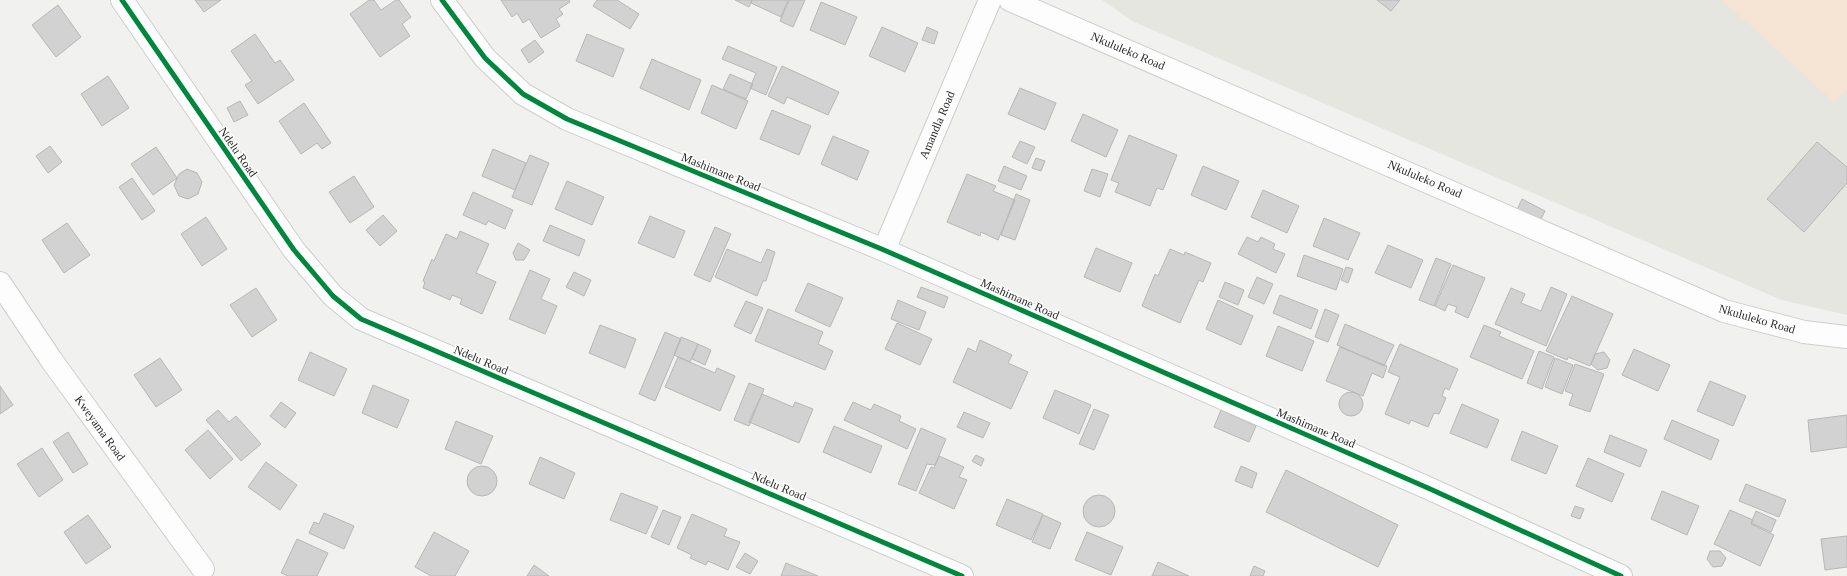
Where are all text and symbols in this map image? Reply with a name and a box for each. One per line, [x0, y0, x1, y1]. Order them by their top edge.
street label: Nkululeko Road [1089, 29, 1167, 73]
street label: Amandla Road [916, 89, 958, 161]
street label: Ndelu Road [216, 124, 260, 180]
street label: Mashimane Road [679, 150, 763, 194]
street label: Nkululeko Road [1386, 157, 1464, 201]
street label: Mashimane Road [979, 275, 1061, 323]
street label: Nkululeko Road [1717, 301, 1797, 337]
street label: Ndelu Road [452, 342, 510, 378]
street label: Kweyama Road [72, 393, 128, 463]
street label: Mashimane Road [1274, 405, 1358, 451]
street label: Ndelu Road [750, 468, 808, 504]

